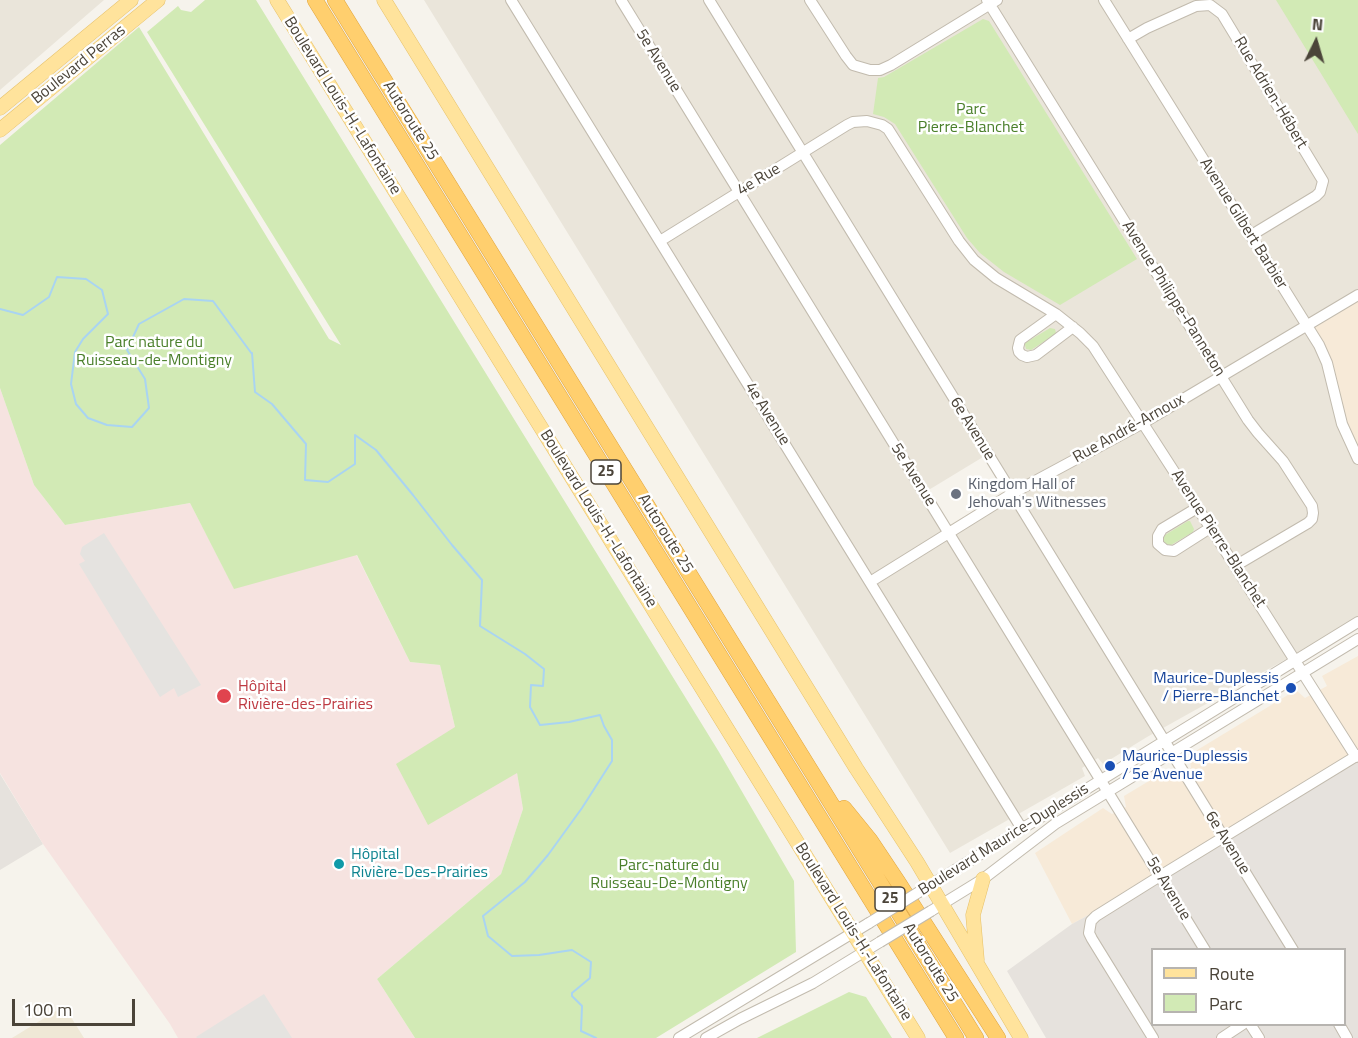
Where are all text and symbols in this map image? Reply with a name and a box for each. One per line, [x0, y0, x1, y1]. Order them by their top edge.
north arrow [1286, 12, 1346, 72]
text: N [1311, 12, 1324, 37]
street label: Boulevard Louis-H.-Lafontaine [279, 14, 405, 198]
street label: Boulevard Perras [28, 21, 130, 109]
street label: 5e Avenue [631, 26, 685, 96]
street label: Rue Adrien-Hébert [1229, 34, 1311, 152]
street label: Autoroute 25 [378, 78, 442, 164]
park label: Parc Pierre-Blanchet [918, 100, 1024, 138]
street label: Avenue Gilbert Barbier [1195, 155, 1291, 293]
street label: 4e Rue [734, 160, 784, 200]
street label: Avenue Philippe-Panneton [1117, 218, 1229, 380]
park label: Parc nature du Ruisseau-de-Montigny [76, 333, 232, 371]
street label: 4e Avenue [740, 379, 794, 449]
street label: Rue André-Arnoux [1070, 390, 1188, 468]
street label: 6e Avenue [945, 394, 999, 464]
street label: Boulevard Louis-H.-Lafontaine [535, 427, 661, 611]
street label: 5e Avenue [886, 440, 940, 510]
road number: 25 [591, 460, 621, 484]
street label: Avenue Pierre-Blanchet [1166, 467, 1270, 611]
place label: Kingdom Hall of Jehovah's Witnesses [968, 475, 1106, 513]
marker: Kingdom Hall of Jehovah's Witnesses [949, 487, 963, 501]
street label: Autoroute 25 [633, 491, 697, 577]
place label: Maurice-Duplessis / Pierre-Blanchet [1153, 669, 1279, 707]
place label: Hôpital Rivière-des-Prairies [238, 677, 373, 715]
marker: Maurice-Duplessis / Pierre-Blanchet [1284, 681, 1298, 695]
marker: Hôpital Rivière-des-Prairies [215, 687, 233, 705]
place label: Maurice-Duplessis / 5e Avenue [1122, 747, 1248, 785]
marker: Maurice-Duplessis / 5e Avenue [1103, 759, 1117, 773]
street label: Boulevard Maurice-Duplessis [915, 780, 1093, 900]
street label: 6e Avenue [1200, 808, 1254, 878]
street label: Boulevard Louis-H.-Lafontaine [790, 840, 916, 1024]
place label: Hôpital Rivière-Des-Prairies [351, 845, 488, 883]
street label: 5e Avenue [1142, 854, 1194, 924]
park label: Parc-nature du Ruisseau-De-Montigny [590, 856, 748, 894]
marker: Hôpital Rivière-Des-Prairies [332, 857, 346, 871]
road number: 25 [875, 887, 905, 911]
street label: Autoroute 25 [898, 920, 962, 1006]
legend [1151, 948, 1346, 1026]
text: Route [1209, 960, 1254, 987]
scale bar [15, 987, 138, 1025]
text: Parc [1209, 990, 1243, 1017]
text: 100 m [23, 996, 72, 1023]

